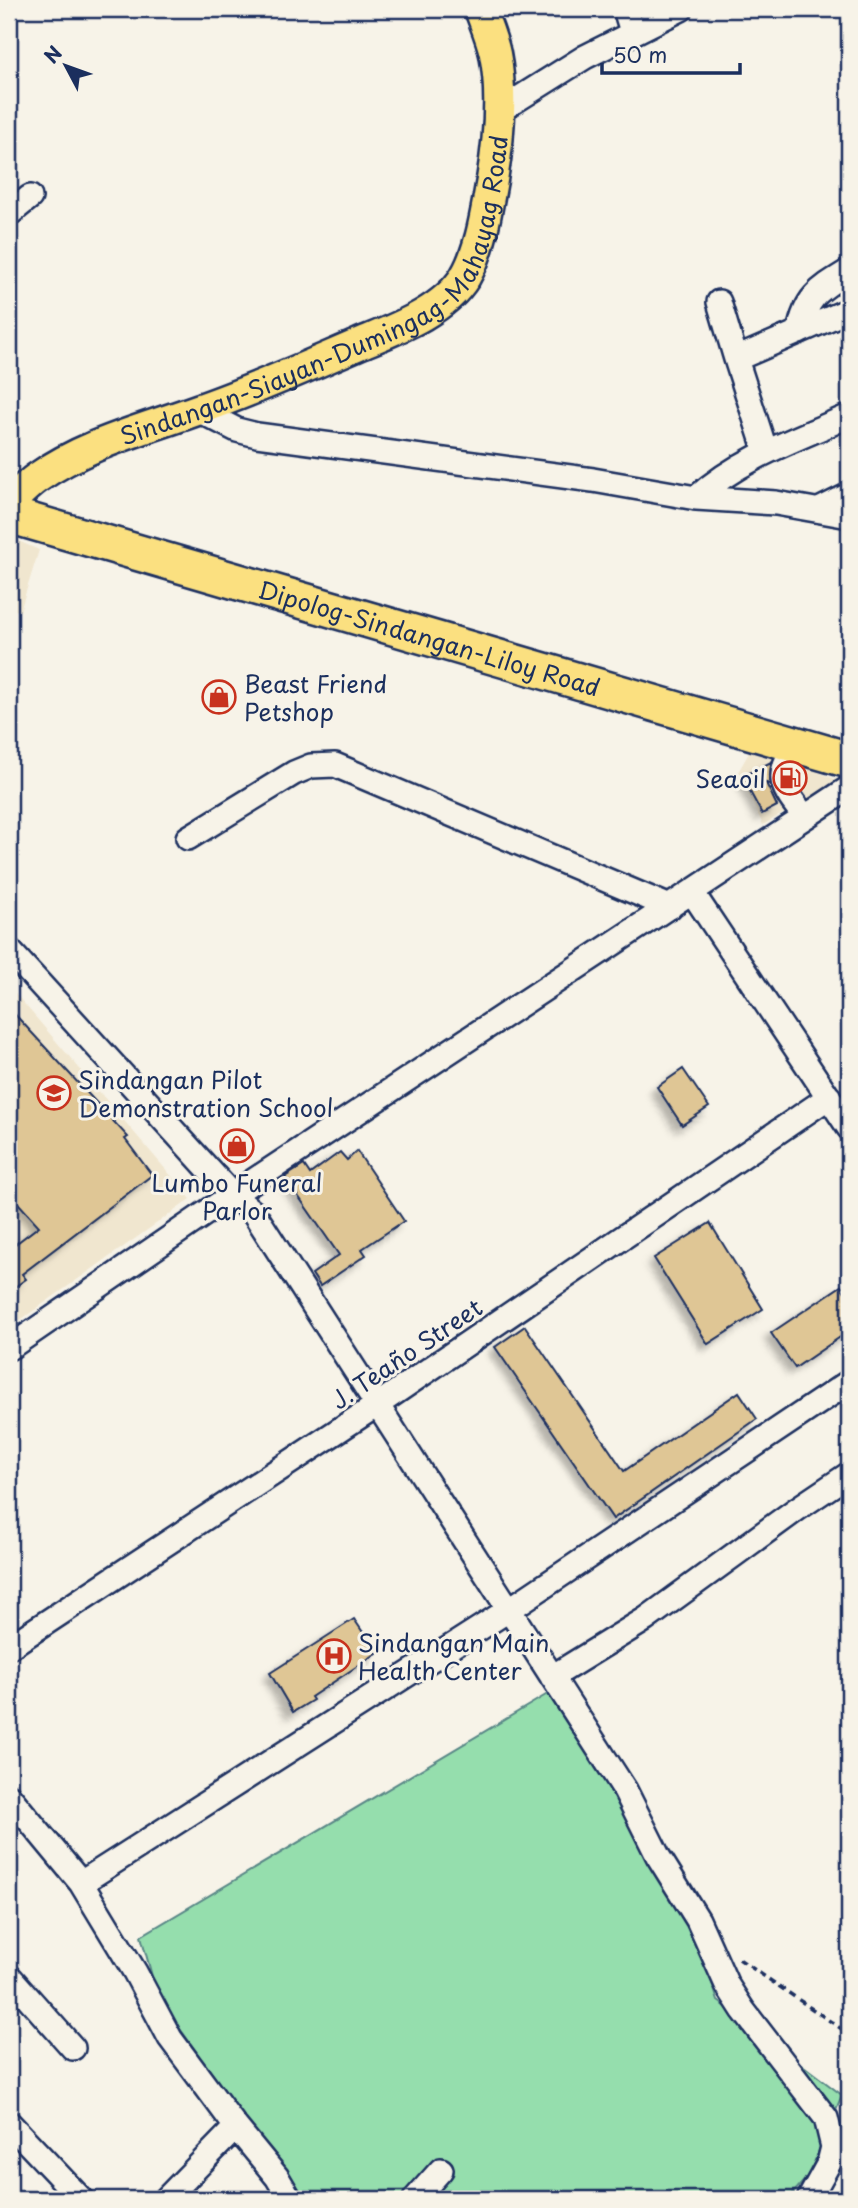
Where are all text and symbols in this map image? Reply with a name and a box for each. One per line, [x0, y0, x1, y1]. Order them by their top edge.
north arrow [32, 32, 102, 102]
scale bar [602, 32, 741, 76]
text: 50 m [613, 38, 667, 70]
text: N [37, 39, 68, 69]
street label: Sindangan-Siayan-Dumingag-Mahayag Road [114, 133, 516, 453]
street label: Dipolog-Sindangan-Liloy Road [254, 571, 605, 705]
place label: Beast Friend Petshop [244, 665, 387, 729]
shop icon: Beast Friend Petshop [200, 678, 238, 716]
fuel station icon: Seaoil [771, 759, 809, 797]
place label: Seaoil [696, 760, 766, 796]
place label: Sindangan Pilot Demonstration School [78, 1061, 333, 1125]
school or university icon: Sindangan Pilot Demonstration School [35, 1074, 73, 1112]
shop icon: Lumbo Funeral Parlor [218, 1127, 256, 1165]
place label: Lumbo Funeral Parlor [151, 1164, 323, 1228]
street label: J. Teaño Street [323, 1289, 489, 1417]
place label: Sindangan Main Health Center [358, 1624, 550, 1688]
hospital icon: Sindangan Main Health Center [315, 1637, 353, 1675]

